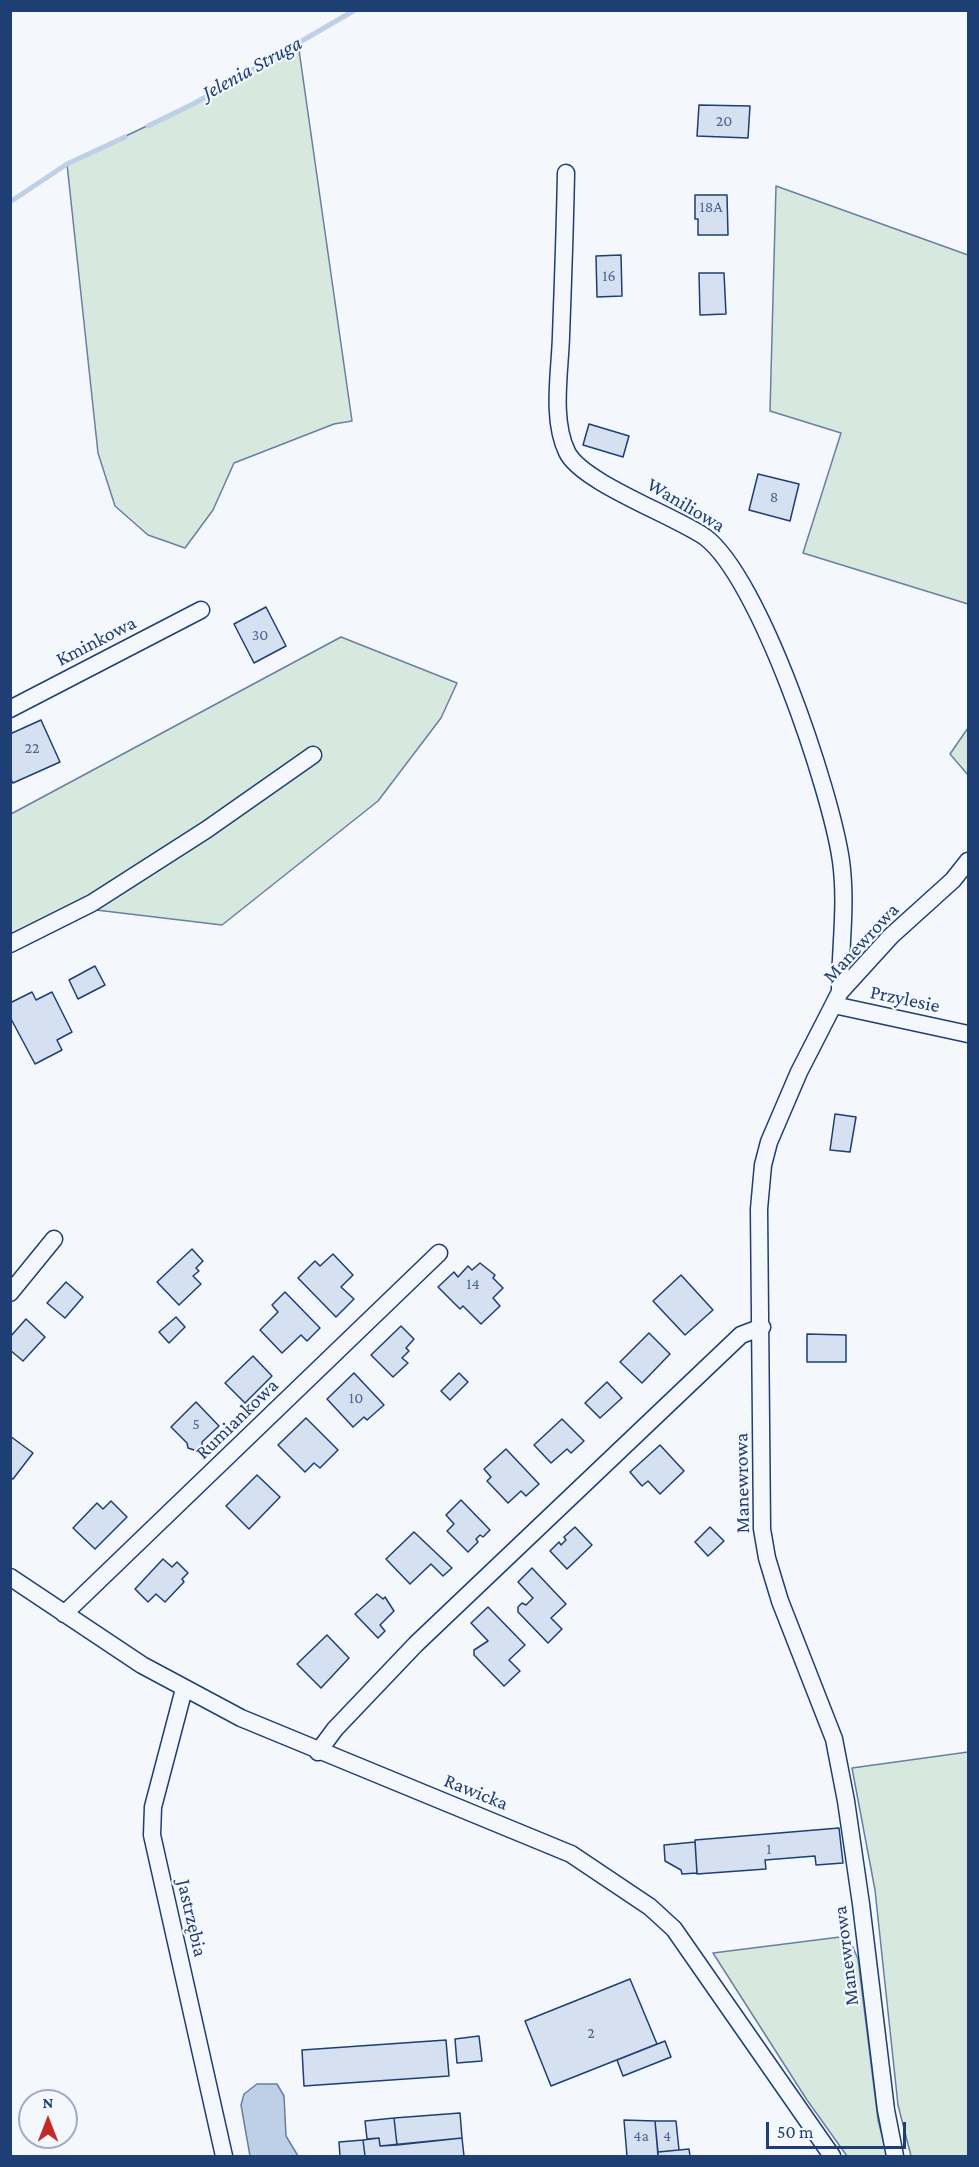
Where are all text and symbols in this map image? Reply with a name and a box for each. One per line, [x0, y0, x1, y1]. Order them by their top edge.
water label: Jelenia Struga [198, 30, 306, 106]
house number: 20 [716, 111, 732, 131]
house number: 18A [700, 197, 722, 217]
house number: 16 [602, 266, 616, 286]
street label: Waniliowa [643, 472, 729, 538]
house number: 8 [770, 487, 778, 507]
street label: Kminkowa [52, 611, 140, 671]
house number: 30 [252, 625, 268, 645]
house number: 22 [24, 738, 40, 758]
street label: Manewrowa [818, 898, 904, 988]
street label: Przylesie [868, 980, 942, 1018]
house number: 14 [466, 1274, 480, 1294]
street label: Rumiankowa [191, 1374, 283, 1464]
house number: 10 [349, 1388, 363, 1408]
house number: 5 [192, 1414, 200, 1434]
street label: Manewrowa [729, 1433, 755, 1533]
street label: Rawicka [440, 1768, 512, 1816]
house number: 1 [766, 1839, 772, 1859]
street label: Jastrzębia [171, 1877, 213, 1959]
street label: Manewrowa [828, 1905, 864, 2007]
house number: 2 [587, 2023, 595, 2043]
north arrow [18, 2089, 78, 2149]
text: N [43, 2094, 53, 2111]
scale bar [769, 2110, 908, 2148]
text: 50 m [777, 2122, 814, 2142]
house number: 4a [633, 2126, 649, 2146]
house number: 4 [663, 2126, 671, 2146]

